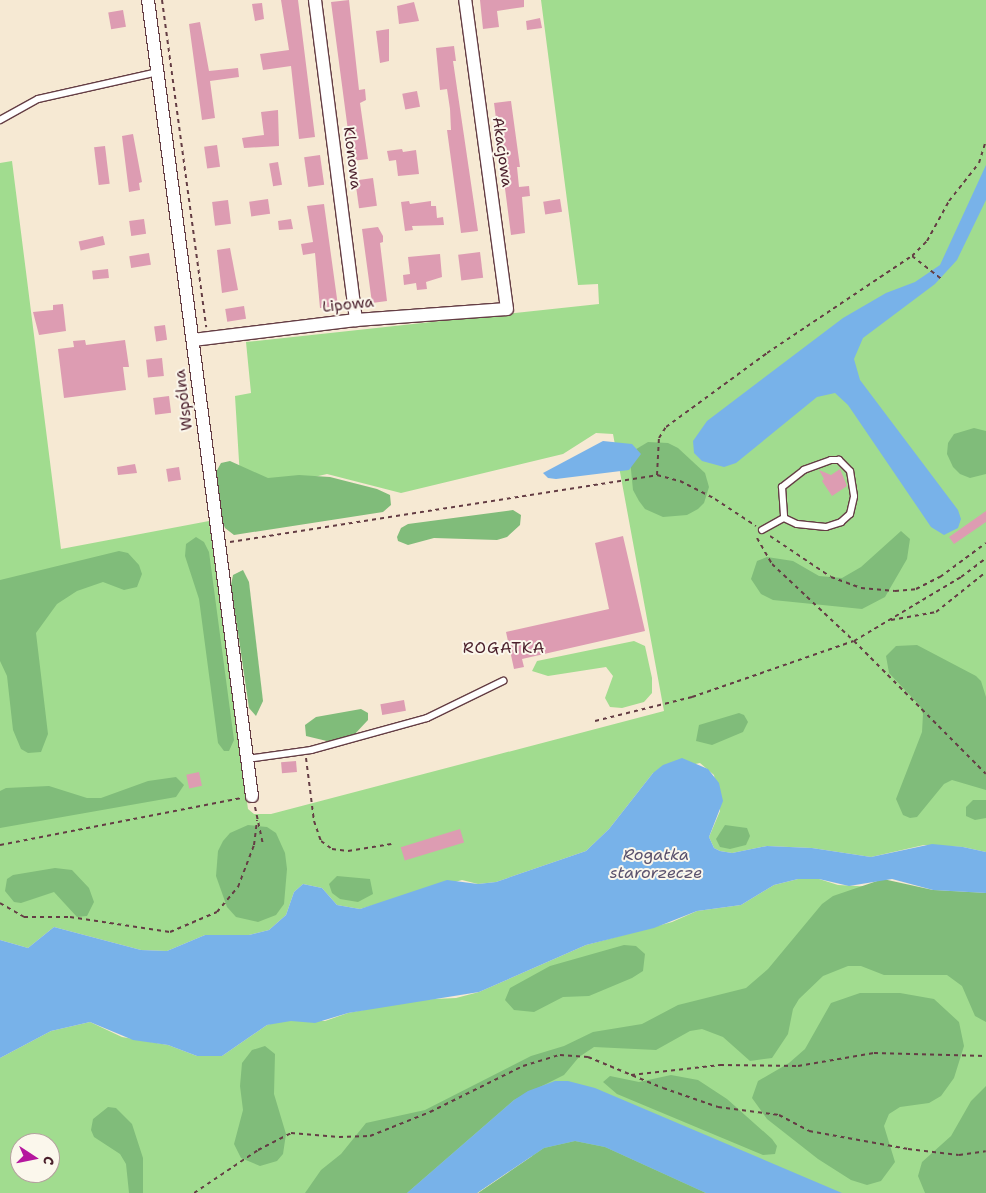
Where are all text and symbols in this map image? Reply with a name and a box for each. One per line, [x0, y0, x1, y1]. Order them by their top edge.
street label: Akacjowa [488, 116, 516, 188]
street label: Klonowa [339, 126, 365, 190]
street label: Lipowa [321, 293, 375, 317]
street label: Wspólna [171, 368, 197, 432]
district label: ROGATKA [462, 638, 546, 658]
water label: Rogatka starorzecze [610, 845, 702, 883]
north arrow [10, 1133, 60, 1183]
text: С [39, 1155, 58, 1167]

